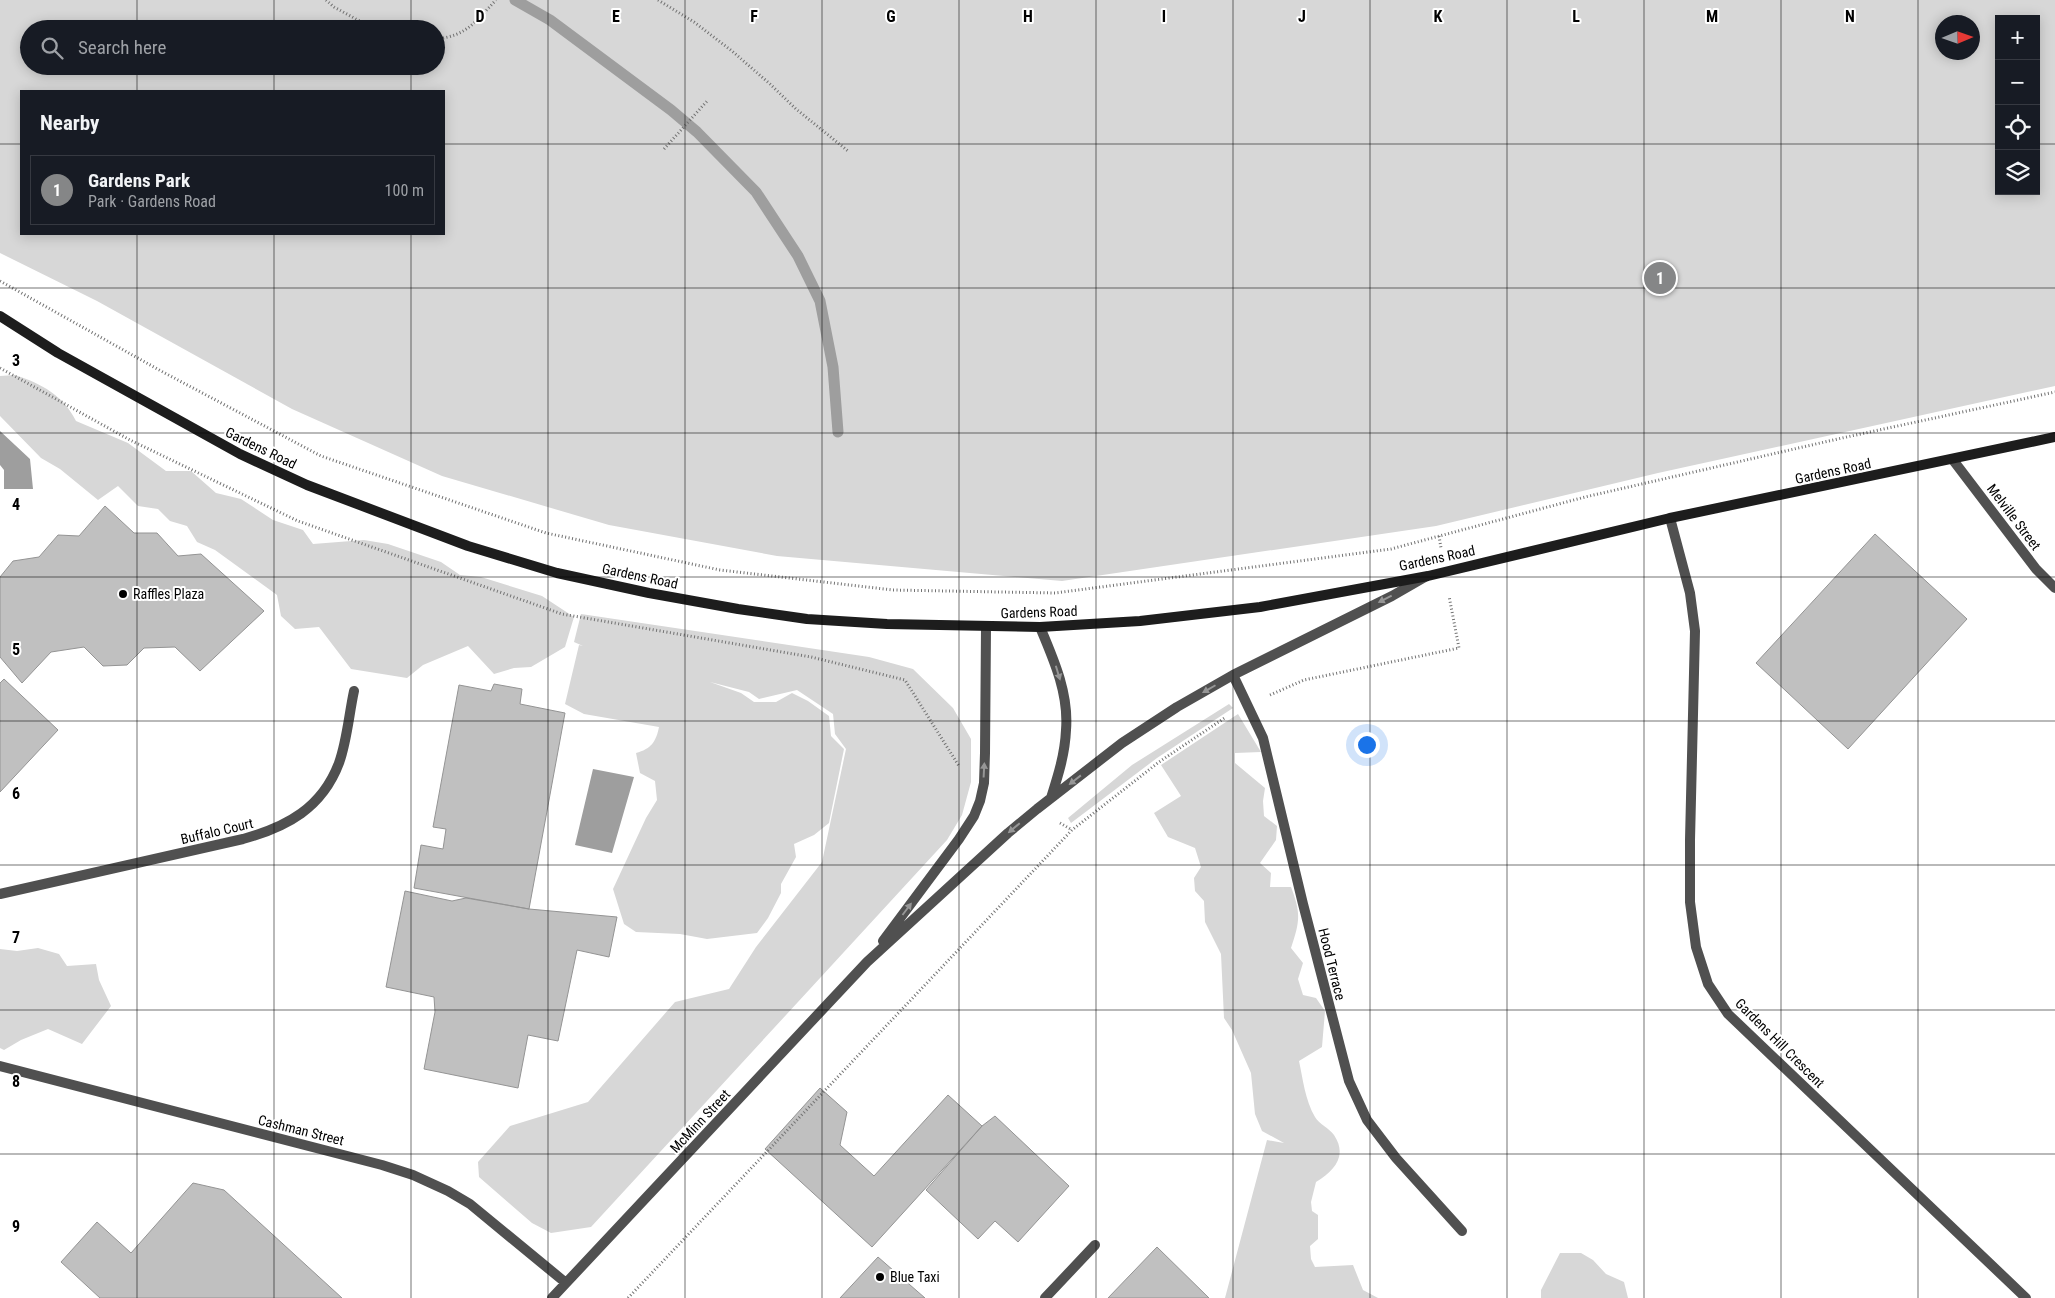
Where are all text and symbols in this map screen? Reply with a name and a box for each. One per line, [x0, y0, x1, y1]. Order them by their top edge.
text: D [475, 7, 485, 26]
text: E [612, 7, 620, 26]
text: F [750, 7, 758, 26]
text: G [886, 7, 896, 26]
text: H [1023, 7, 1033, 26]
text: I [1162, 7, 1166, 26]
text: J [1298, 7, 1306, 26]
text: K [1434, 7, 1443, 26]
text: L [1572, 7, 1580, 26]
text: M [1706, 7, 1718, 26]
text: N [1845, 7, 1855, 26]
north arrow [1935, 15, 1980, 60]
map controls [1995, 15, 2040, 195]
button: + [1995, 15, 2040, 60]
search box [20, 20, 445, 75]
icon: search [38, 34, 66, 62]
text: Search here [78, 36, 166, 59]
button: − [1995, 60, 2040, 105]
button: locate [1995, 105, 2040, 150]
text: Nearby [40, 111, 99, 135]
button: layers [1995, 150, 2040, 195]
text: Gardens Park [88, 169, 190, 192]
text: 1 [53, 181, 61, 200]
text: 100 m [385, 181, 424, 200]
text: Park · Gardens Road [88, 192, 216, 211]
pin: 1 [1644, 259, 1676, 297]
text: 3 [12, 351, 20, 370]
street label: Gardens Road [223, 424, 299, 472]
street label: Gardens Road [1794, 455, 1872, 487]
street label: Melville Street [1984, 481, 2044, 553]
text: 4 [12, 495, 20, 514]
street label: Gardens Road [1398, 542, 1476, 574]
street label: Gardens Road [601, 560, 679, 592]
place label: Raffles Plaza [133, 586, 204, 602]
marker: Raffles Plaza [117, 588, 129, 600]
one-way arrow [1378, 595, 1393, 603]
street label: Gardens Road [1000, 603, 1078, 621]
text: 5 [12, 640, 20, 659]
one-way arrow [1054, 666, 1062, 681]
one-way arrow [1203, 684, 1216, 693]
your location [1354, 732, 1380, 758]
one-way arrow [981, 761, 989, 777]
one-way arrow [1069, 774, 1082, 785]
text: 6 [12, 784, 20, 803]
street label: Buffalo Court [179, 815, 255, 847]
one-way arrow [1007, 823, 1020, 834]
one-way arrow [902, 902, 912, 916]
street label: Hood Terrace [1315, 926, 1349, 1002]
text: 7 [12, 928, 20, 947]
street label: Gardens Hill Crescent [1732, 995, 1828, 1091]
text: 8 [12, 1072, 20, 1091]
street label: McMinn Street [667, 1086, 733, 1156]
street label: Cashman Street [256, 1112, 346, 1148]
text: 9 [12, 1217, 20, 1236]
place label: Blue Taxi [890, 1269, 940, 1285]
marker: Blue Taxi [874, 1271, 886, 1283]

